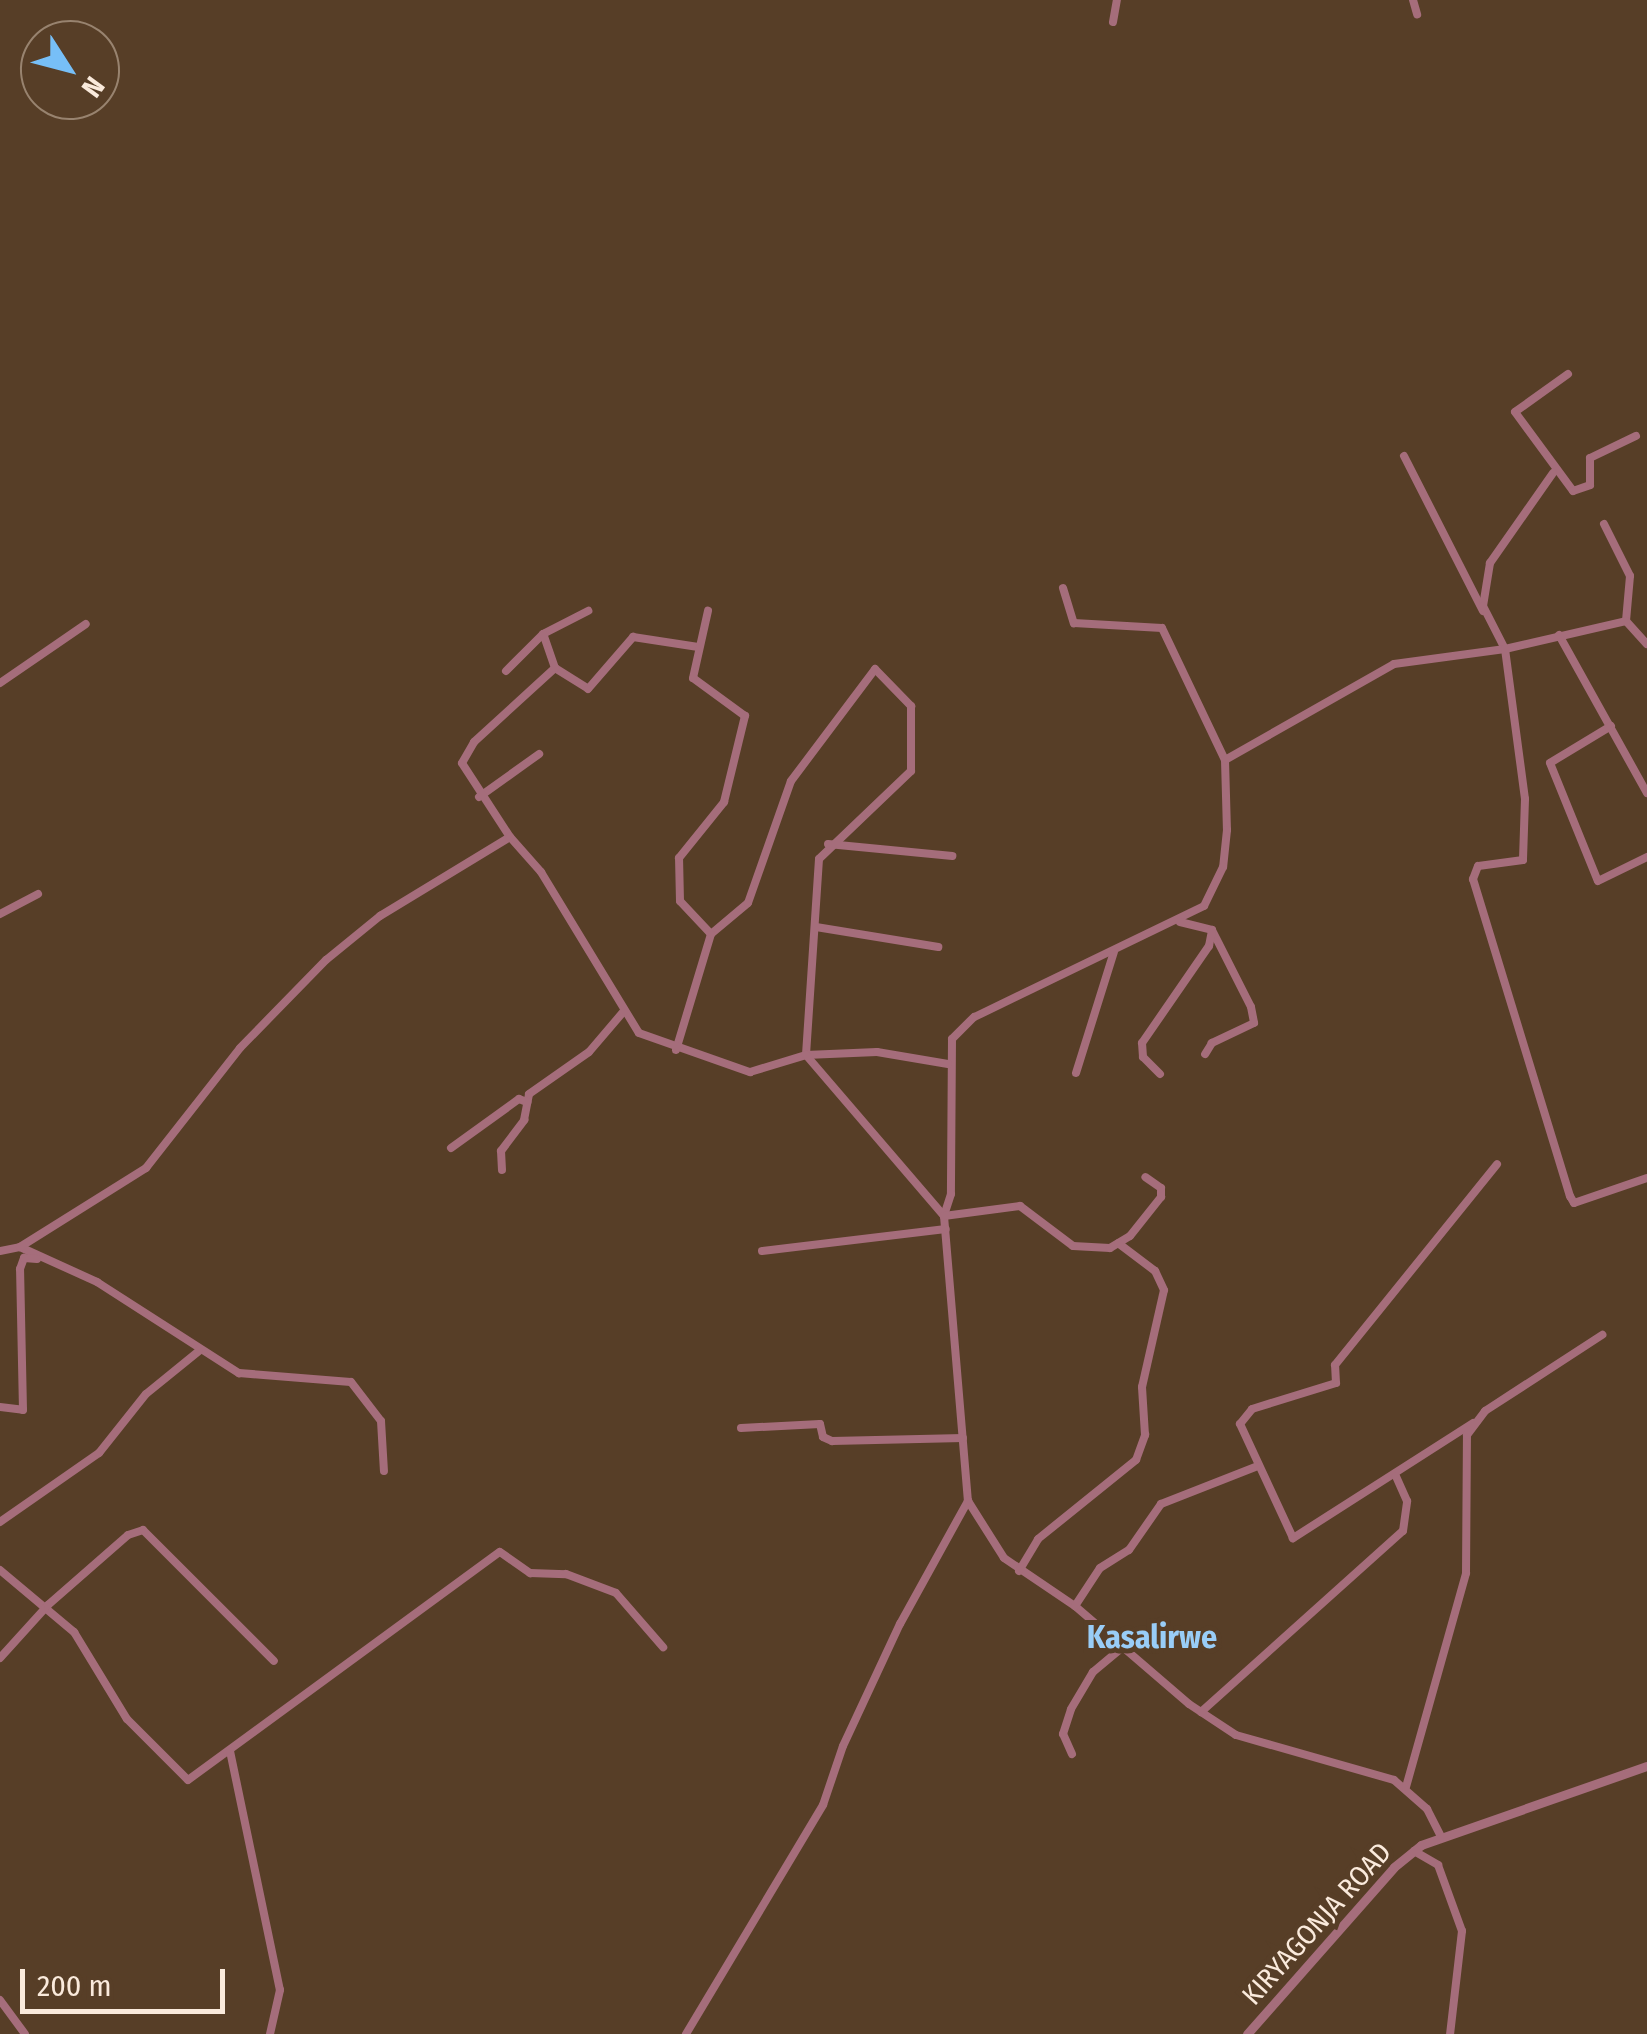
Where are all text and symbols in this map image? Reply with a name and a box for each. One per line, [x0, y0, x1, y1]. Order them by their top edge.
north arrow [20, 20, 120, 120]
text: N [75, 70, 111, 103]
district label: Kasalirwe [1087, 1618, 1217, 1656]
street label: KIRYAGONJA ROAD [1235, 1836, 1399, 2012]
scale bar [25, 1949, 230, 2011]
text: 200 m [37, 1968, 112, 2004]

